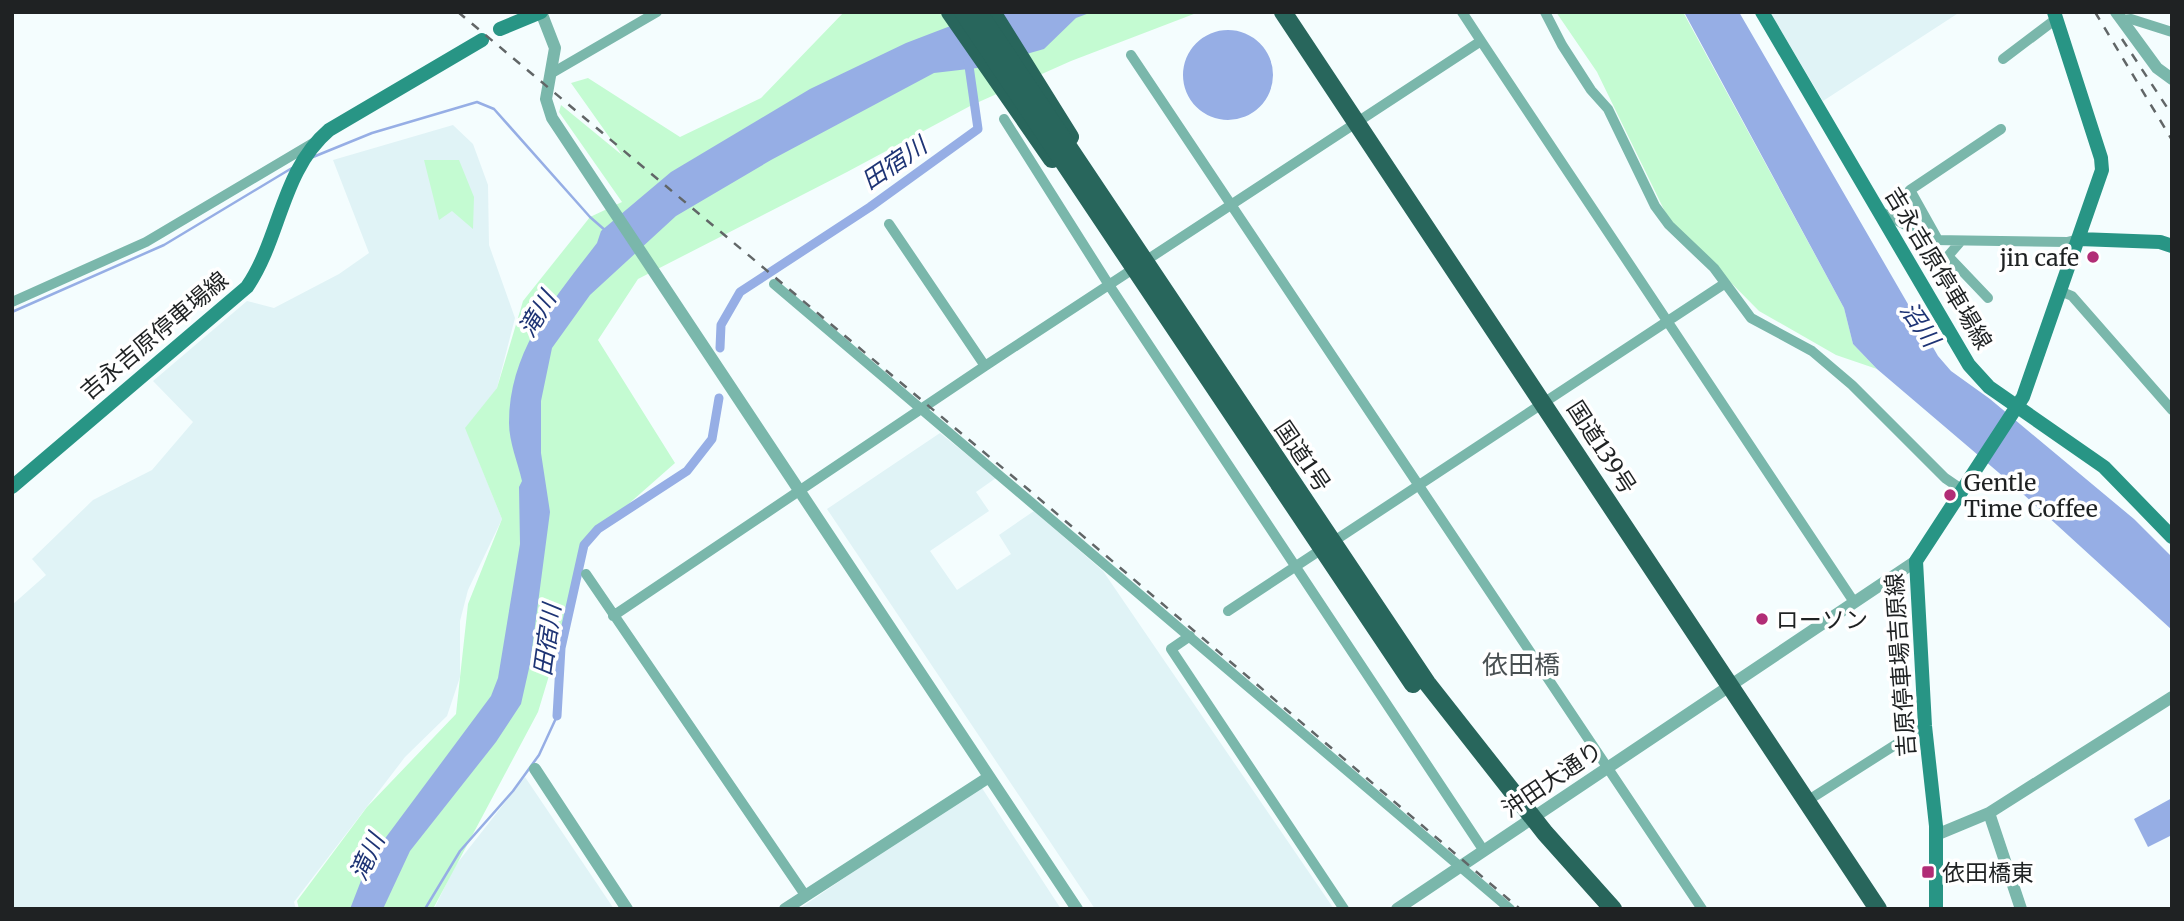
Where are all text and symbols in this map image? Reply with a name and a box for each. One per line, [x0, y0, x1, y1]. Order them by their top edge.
water label: 田宿川 [855, 128, 935, 196]
street label: 吉永吉原停車場線 [1879, 182, 1999, 354]
place label: jin cafe [1999, 243, 2079, 272]
marker: jin cafe [2085, 249, 2101, 265]
street label: 吉永吉原停車場線 [74, 265, 234, 405]
water label: 滝川 [511, 283, 564, 343]
water label: 沼川 [1894, 295, 1948, 355]
street label: 国道139号 [1561, 395, 1643, 499]
street label: 国道1号 [1269, 415, 1337, 497]
place label: Gentle Time Coffee [1964, 468, 2098, 523]
marker: Gentle Time Coffee [1942, 487, 1958, 503]
street label: 吉原停車場吉原線 [1879, 572, 1921, 758]
water label: 田宿川 [527, 599, 568, 678]
place label: ローソン [1776, 605, 1868, 634]
marker: ローソン [1754, 611, 1770, 627]
district label: 依田橋 [1482, 648, 1560, 681]
street label: 沖田大通り [1496, 735, 1608, 823]
water label: 滝川 [343, 826, 392, 885]
place label: 依田橋東 [1942, 858, 2034, 887]
marker: 依田橋東 [1920, 864, 1936, 880]

